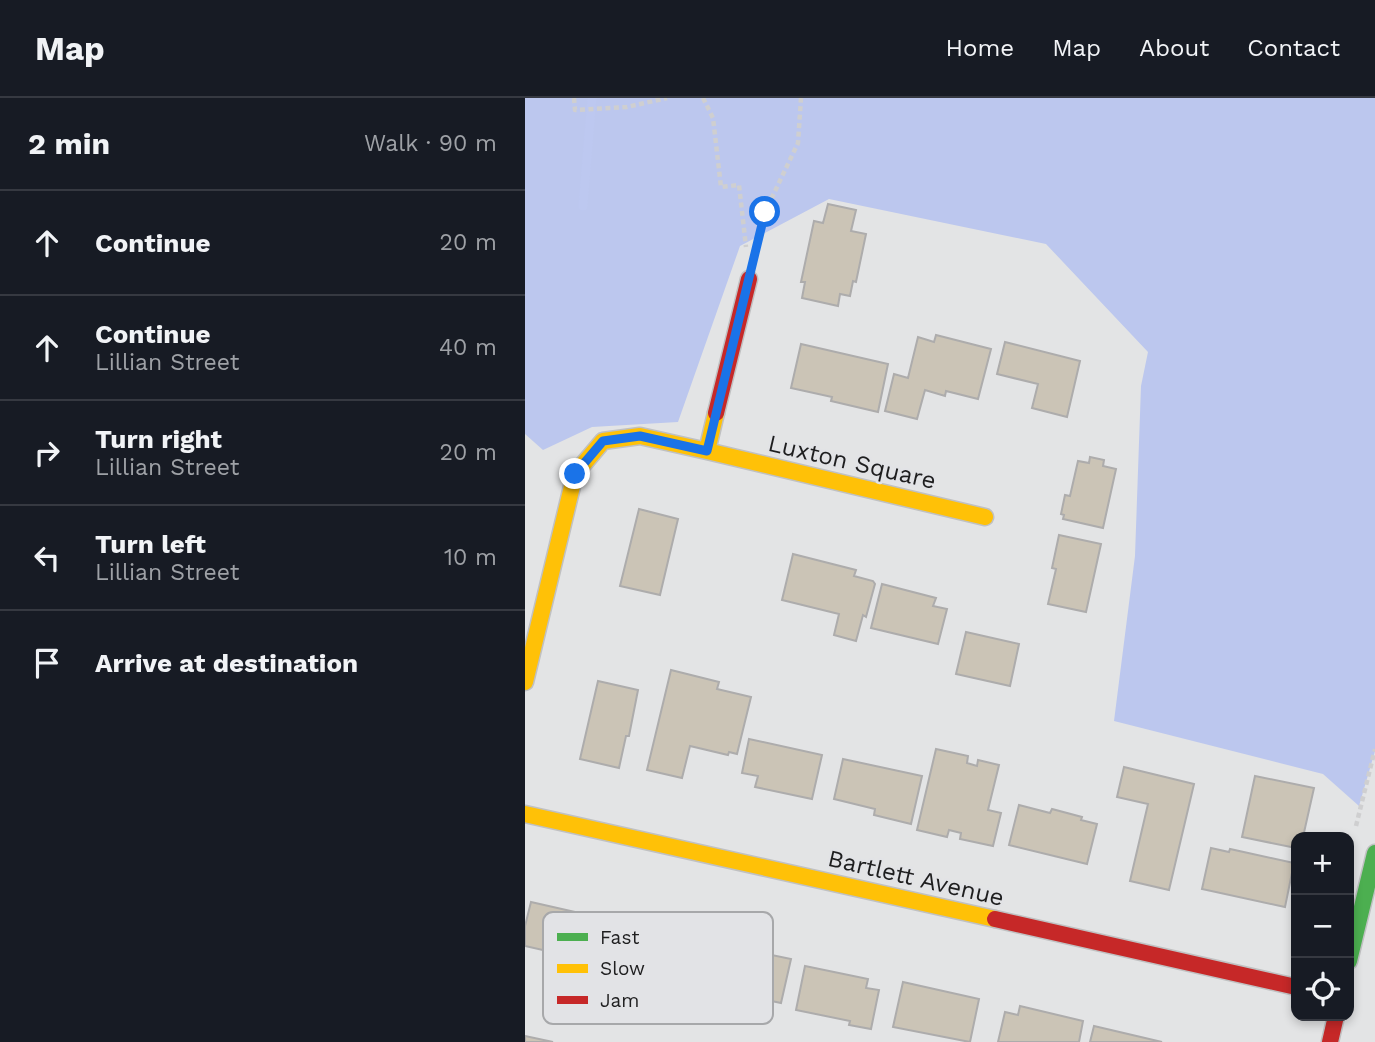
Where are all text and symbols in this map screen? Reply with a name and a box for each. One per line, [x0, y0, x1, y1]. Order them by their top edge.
text: Map [35, 29, 105, 68]
text: Home [946, 34, 1014, 62]
text: Map [1052, 34, 1101, 62]
text: About [1139, 34, 1209, 62]
text: Contact [1247, 34, 1340, 62]
text: 2 min [28, 126, 110, 161]
text: Walk · 90 m [364, 130, 497, 157]
route start [749, 196, 780, 227]
icon: ahead [28, 224, 66, 262]
text: Continue [95, 228, 211, 258]
text: 20 m [440, 229, 497, 256]
text: Continue [95, 319, 211, 349]
icon: ahead [28, 329, 66, 367]
text: 40 m [439, 334, 497, 361]
text: Lillian Street [95, 349, 239, 376]
text: Turn right [95, 424, 222, 454]
street label: Luxton Square [765, 429, 939, 495]
icon: right [28, 434, 66, 472]
text: 20 m [440, 439, 497, 466]
text: Lillian Street [95, 454, 239, 481]
route end [559, 458, 590, 489]
text: Turn left [95, 529, 206, 559]
icon: left [28, 539, 66, 577]
text: 10 m [444, 544, 497, 571]
text: Lillian Street [95, 559, 239, 586]
icon: arrive [28, 644, 66, 682]
text: Arrive at destination [95, 648, 358, 678]
map controls [1291, 832, 1354, 1021]
button: + [1291, 832, 1354, 895]
street label: Bartlett Avenue [825, 844, 1007, 912]
button: − [1291, 895, 1354, 958]
legend [543, 912, 773, 1024]
text: Fast [600, 926, 639, 949]
text: Slow [600, 957, 645, 980]
button: locate [1291, 958, 1354, 1021]
text: Jam [600, 989, 639, 1012]

